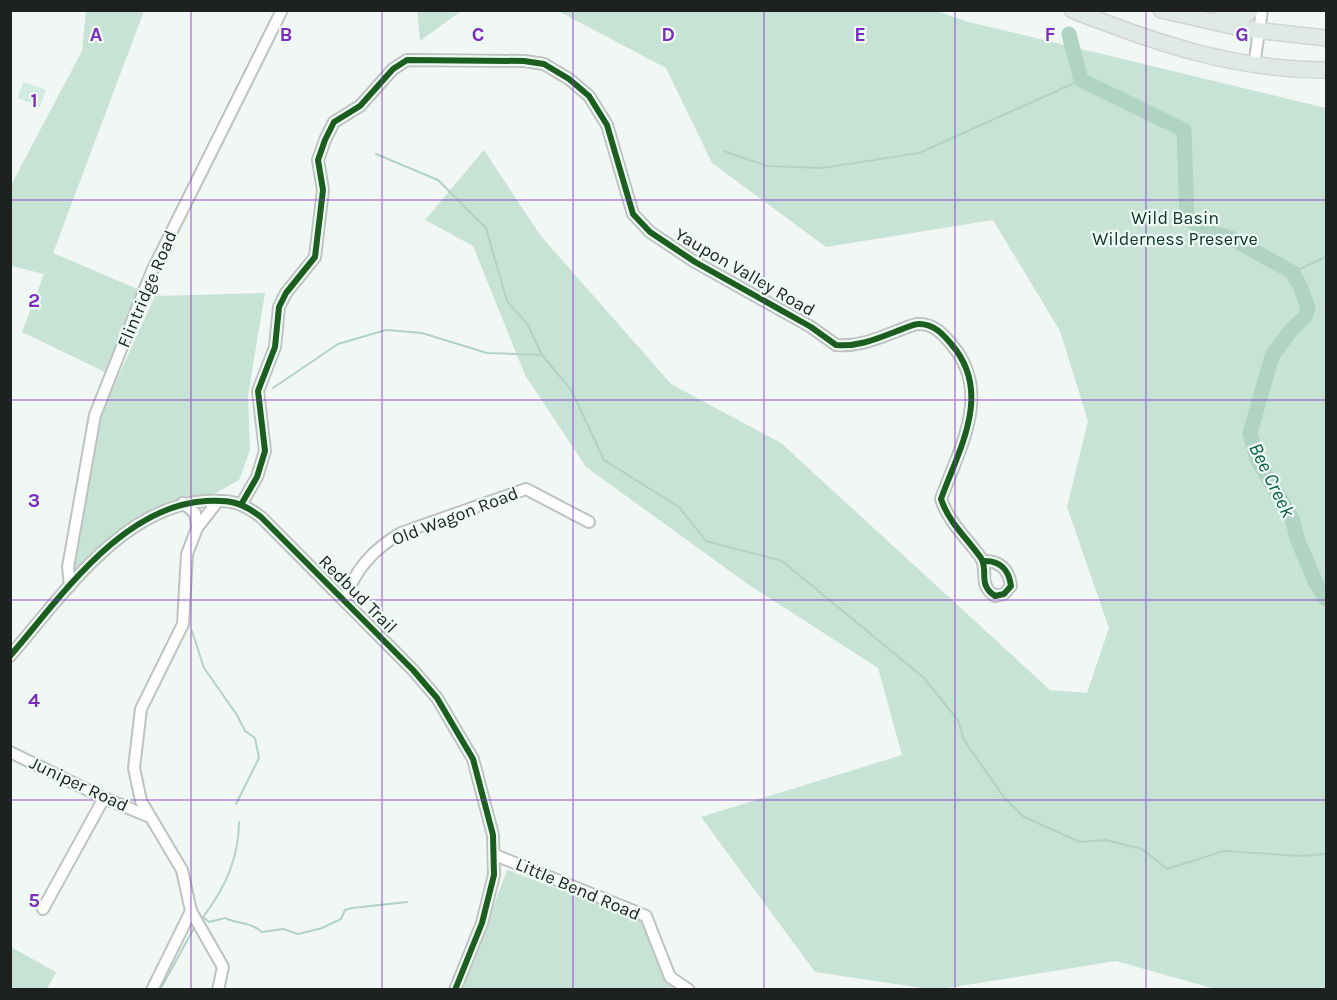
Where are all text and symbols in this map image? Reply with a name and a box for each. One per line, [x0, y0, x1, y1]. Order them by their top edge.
text: A [90, 23, 103, 46]
text: B [280, 23, 292, 46]
text: C [472, 23, 484, 46]
text: D [661, 23, 675, 46]
text: E [854, 23, 866, 46]
text: F [1045, 23, 1056, 46]
text: G [1235, 23, 1249, 46]
text: 1 [30, 89, 38, 112]
park label: Wild Basin Wilderness Preserve [1092, 207, 1258, 250]
street label: Yaupon Valley Road [671, 223, 819, 321]
street label: Flintridge Road [112, 227, 182, 351]
text: 2 [28, 289, 40, 312]
water label: Bee Creek [1244, 439, 1300, 522]
street label: Old Wagon Road [389, 482, 521, 550]
text: 3 [28, 489, 40, 512]
street label: Redbud Trail [314, 550, 402, 638]
text: 4 [28, 689, 40, 712]
street label: Juniper Road [26, 752, 132, 816]
street label: Little Bend Road [512, 853, 644, 925]
text: 5 [28, 889, 40, 912]

